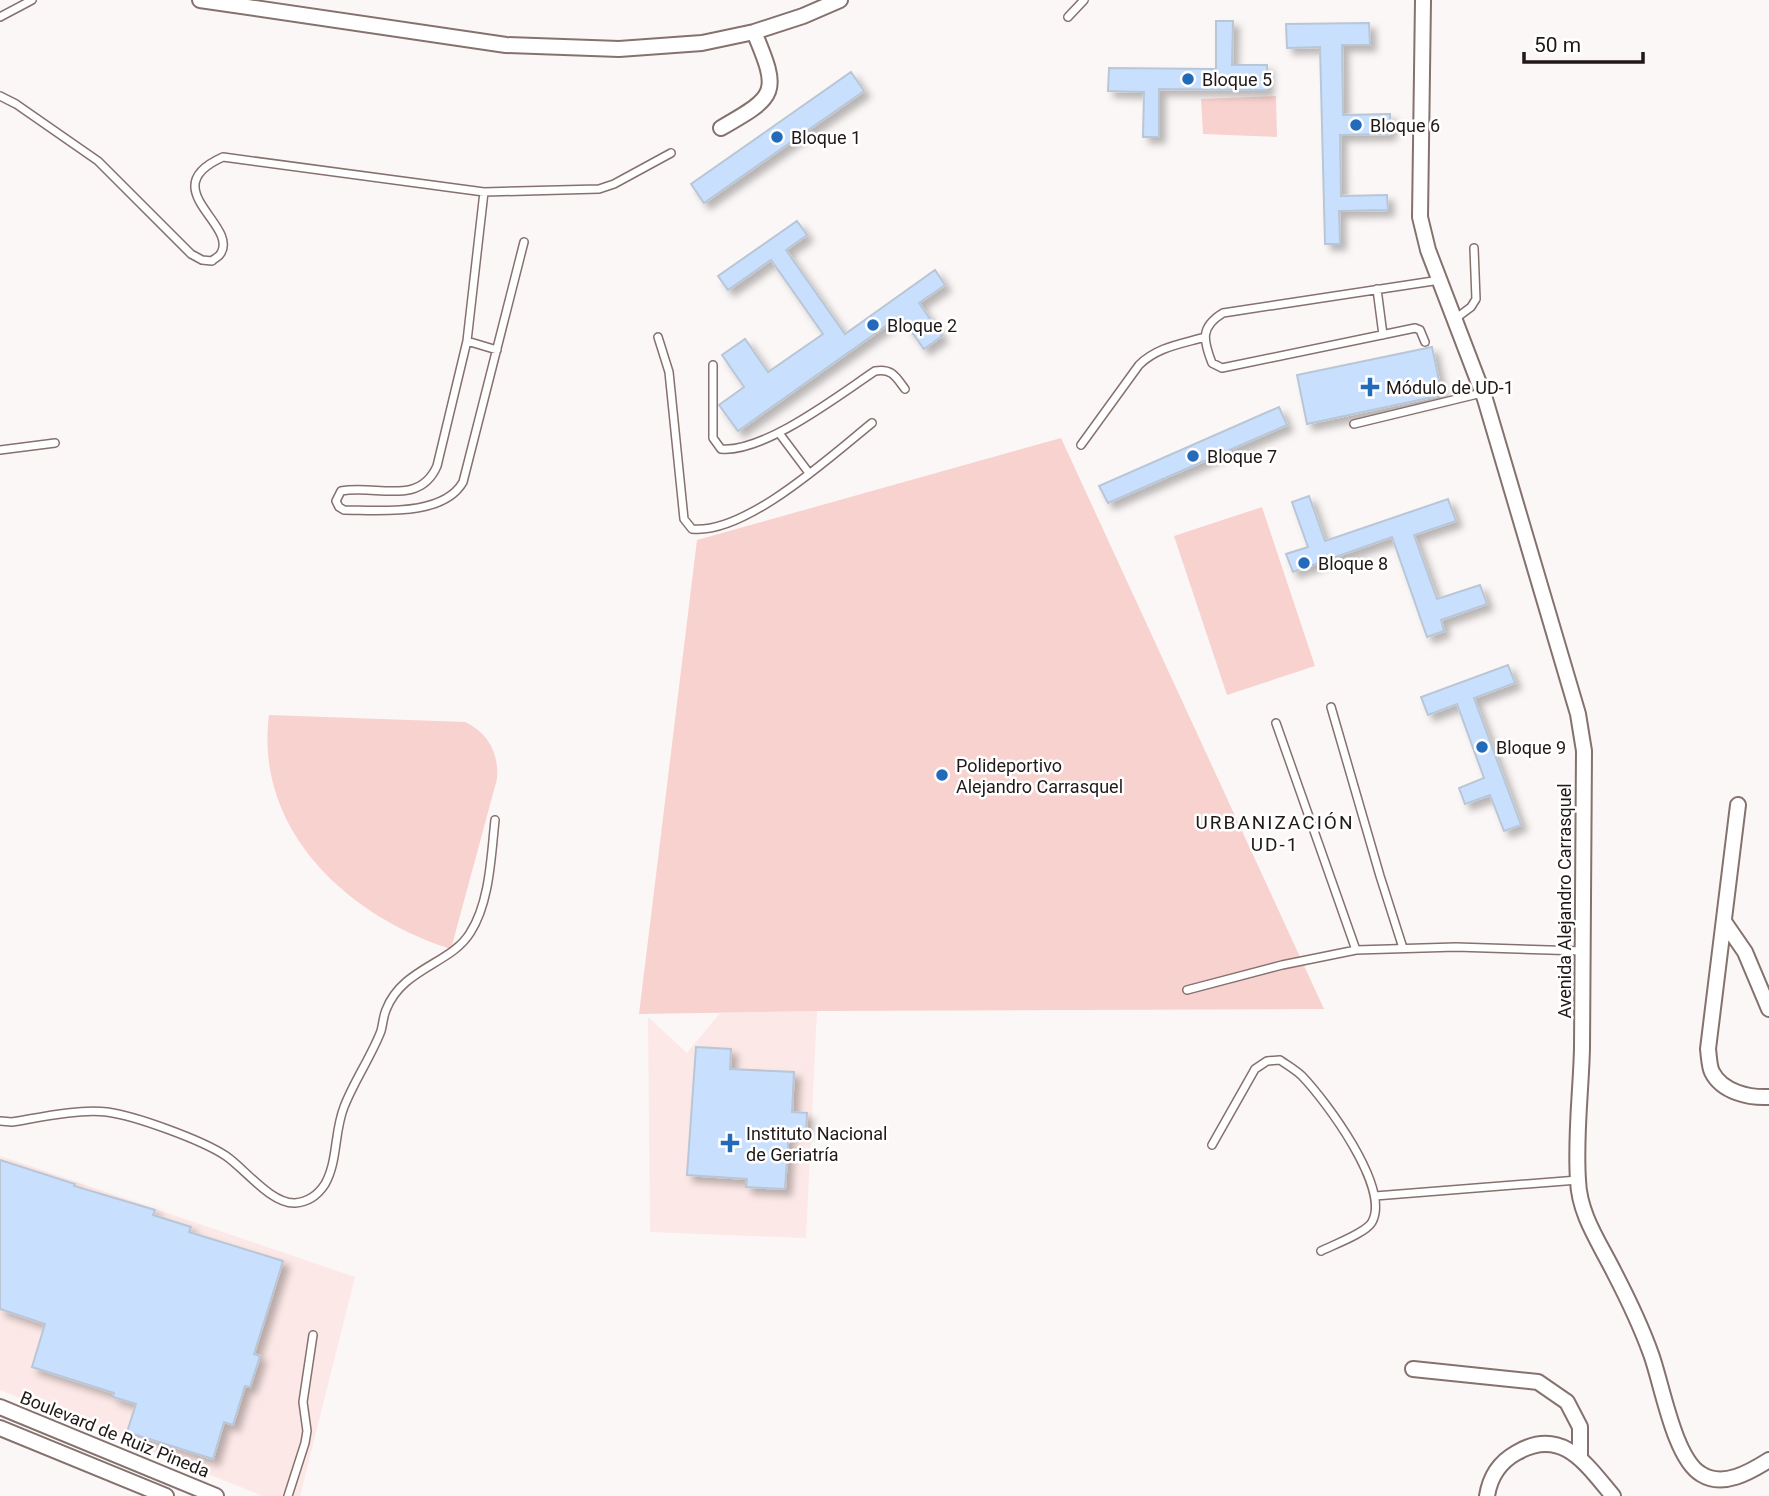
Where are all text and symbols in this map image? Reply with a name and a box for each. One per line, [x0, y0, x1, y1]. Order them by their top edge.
scale bar [1524, 21, 1643, 65]
text: 50 m [1534, 33, 1581, 57]
place label: Bloque 5 [1202, 69, 1272, 90]
marker: Bloque 5 [1180, 71, 1196, 87]
place label: Bloque 6 [1370, 115, 1440, 136]
marker: Bloque 6 [1348, 117, 1364, 133]
place label: Bloque 1 [791, 127, 861, 148]
marker: Bloque 1 [769, 129, 785, 145]
place label: Bloque 2 [887, 315, 957, 336]
marker: Bloque 2 [865, 317, 881, 333]
marker: Módulo de UD-1 [1360, 377, 1380, 397]
place label: Módulo de UD-1 [1386, 377, 1514, 398]
place label: Bloque 7 [1207, 446, 1277, 467]
marker: Bloque 7 [1185, 448, 1201, 464]
place label: Bloque 8 [1318, 553, 1388, 574]
marker: Bloque 8 [1296, 555, 1312, 571]
place label: Bloque 9 [1496, 737, 1566, 758]
marker: Bloque 9 [1474, 739, 1490, 755]
place label: Polideportivo Alejandro Carrasquel [956, 755, 1123, 797]
marker: Polideportivo Alejandro Carrasquel [934, 767, 950, 783]
street label: Avenida Alejandro Carrasquel [1554, 783, 1575, 1019]
district label: URBANIZACIÓN UD-1 [1196, 811, 1354, 856]
place label: Instituto Nacional de Geriatría [746, 1123, 887, 1165]
marker: Instituto Nacional de Geriatría [720, 1133, 740, 1153]
street label: Boulevard de Ruiz Pineda [17, 1386, 213, 1482]

